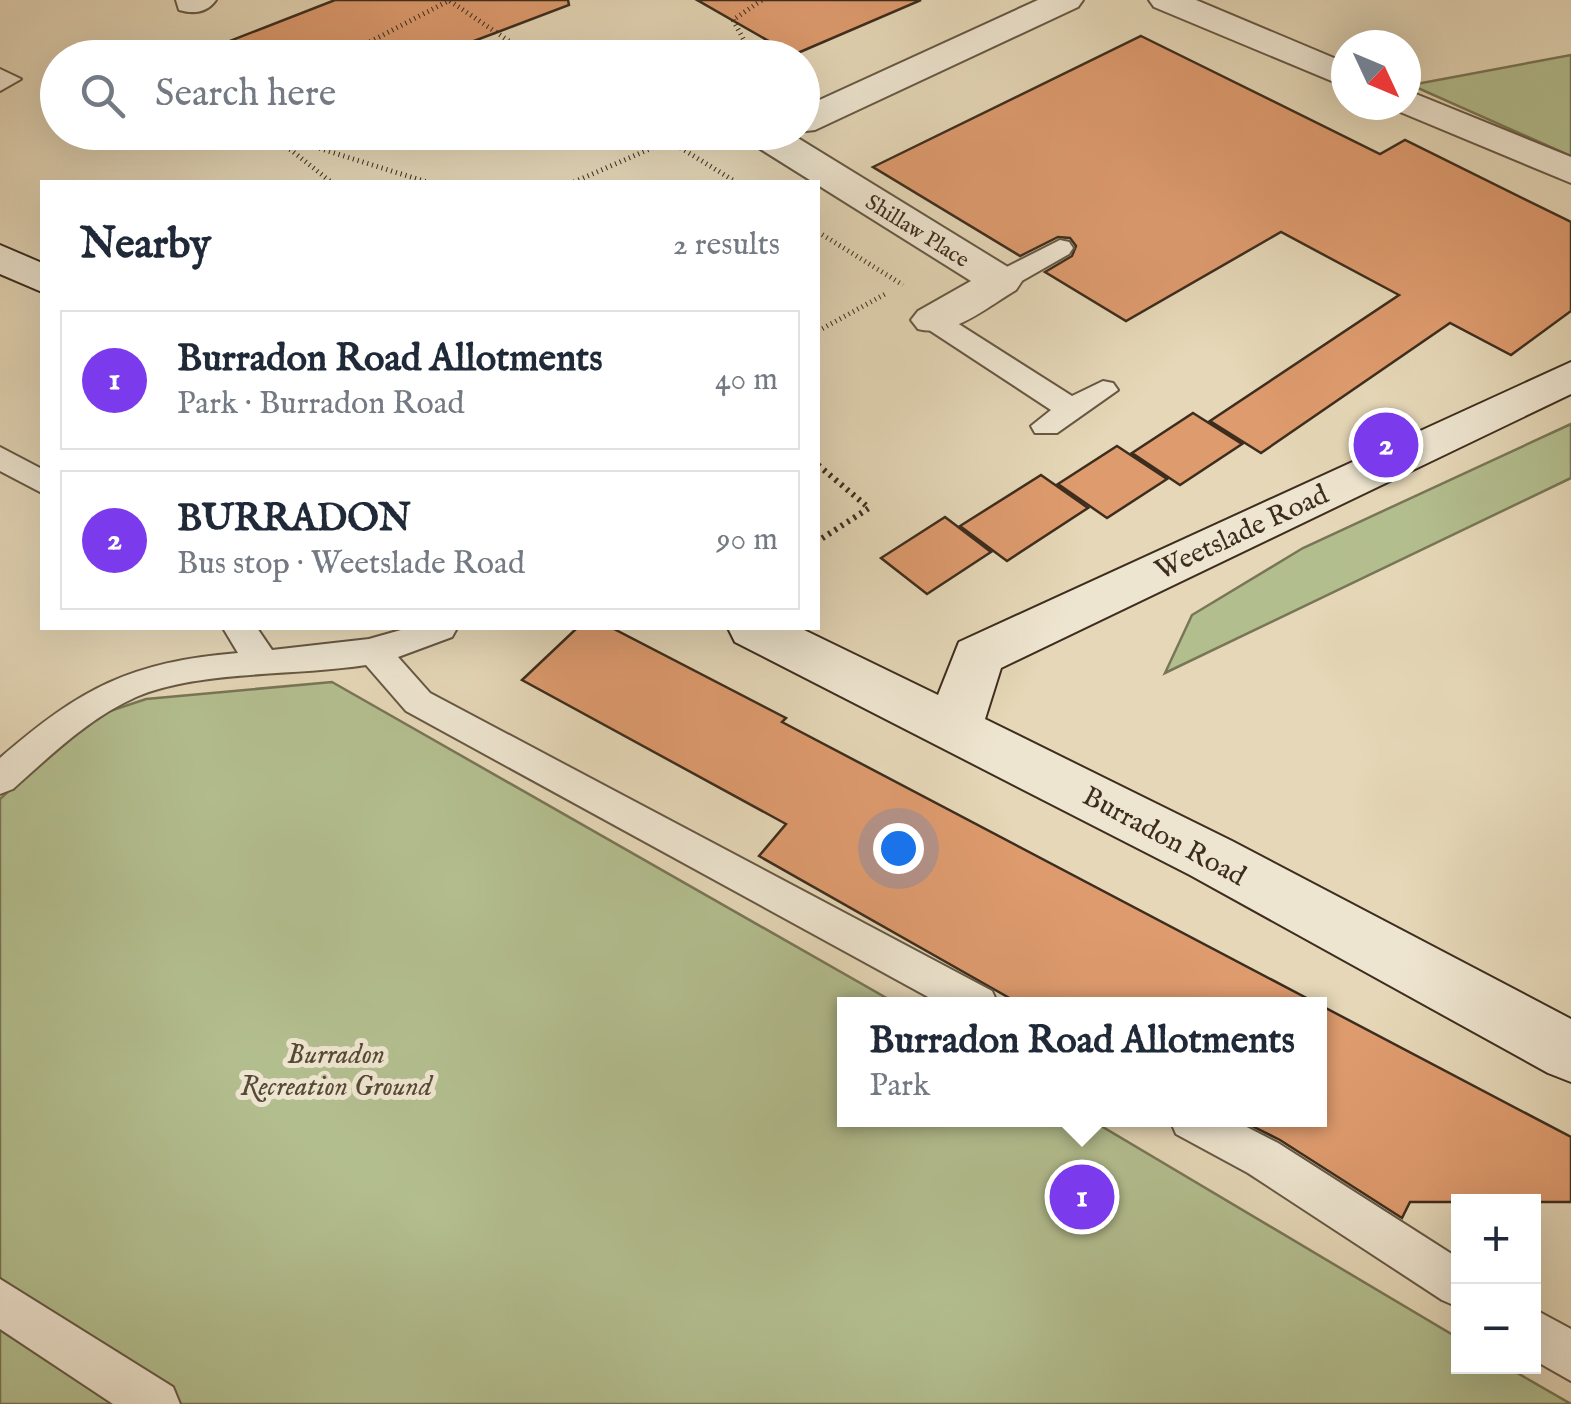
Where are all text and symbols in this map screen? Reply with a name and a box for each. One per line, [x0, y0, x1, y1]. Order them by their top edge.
north arrow [1331, 30, 1421, 120]
search box [40, 40, 820, 150]
icon: search [75, 68, 130, 123]
text: Search here [155, 71, 336, 119]
street label: Shillaw Place [860, 189, 974, 275]
text: Nearby [80, 219, 211, 272]
text: 2 results [673, 225, 780, 266]
text: Burradon Road Allotments [177, 336, 603, 384]
text: 1 [109, 360, 120, 401]
text: 40 m [715, 360, 778, 401]
text: Park · Burradon Road [177, 384, 465, 425]
pin: 2 [1354, 408, 1418, 482]
street label: Weetslade Road [1150, 478, 1334, 589]
text: BURRADON [177, 496, 411, 544]
text: 2 [107, 520, 122, 561]
text: 90 m [717, 520, 778, 561]
text: Bus stop · Weetslade Road [177, 544, 525, 585]
street label: Burradon Road [1076, 780, 1252, 895]
your location [873, 823, 924, 874]
popup [837, 997, 1327, 1127]
text: Burradon Road Allotments [869, 1018, 1295, 1066]
park label: Burradon Recreation Ground [240, 1038, 434, 1105]
text: Park [869, 1066, 930, 1107]
pin: 1 [1050, 1160, 1114, 1234]
map controls [1451, 1194, 1541, 1374]
button: + [1451, 1194, 1541, 1284]
button: − [1451, 1284, 1541, 1374]

